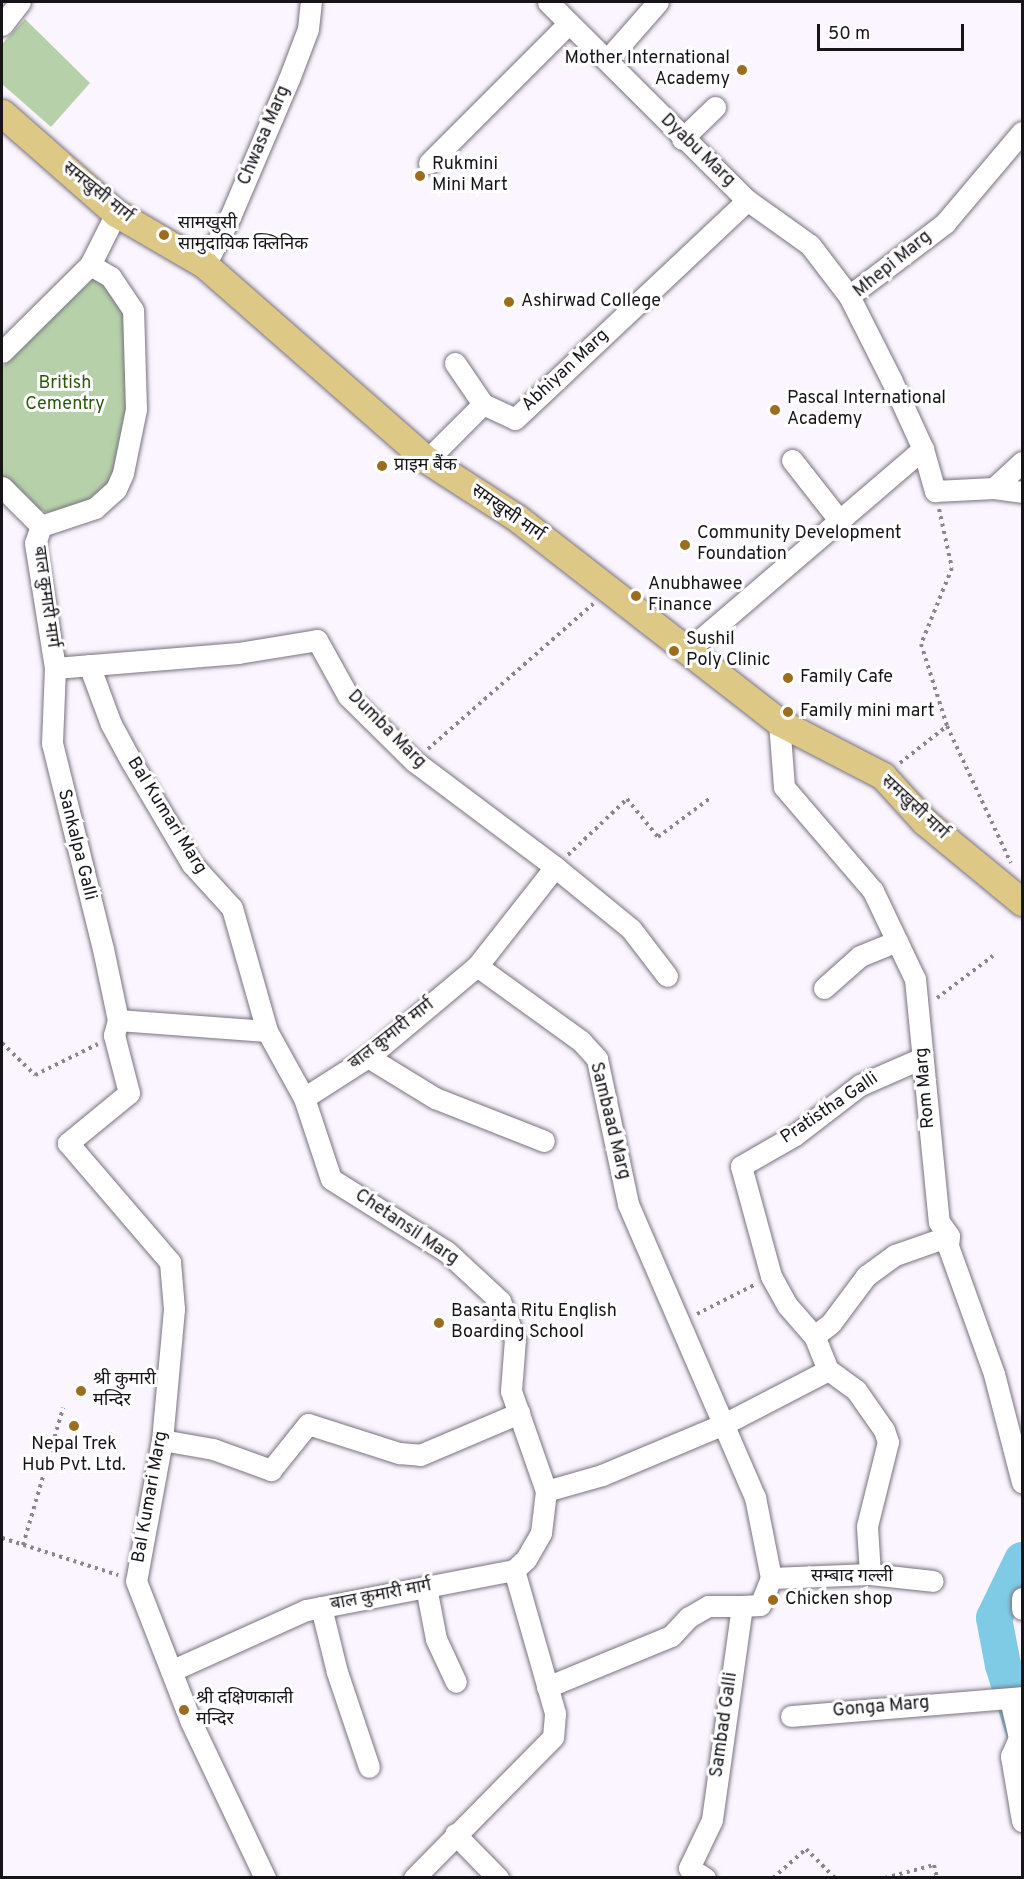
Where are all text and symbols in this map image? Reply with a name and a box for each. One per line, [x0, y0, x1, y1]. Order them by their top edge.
scale bar [820, 12, 967, 50]
text: 50 m [828, 23, 870, 46]
place label: Mother International Academy [565, 49, 730, 92]
marker: Mother International Academy [735, 63, 749, 77]
street label: Chwasa Marg [234, 83, 296, 189]
street label: Dyabu Marg [655, 110, 739, 192]
place label: Rukmini Mini Mart [432, 155, 508, 198]
street label: समखुसी मार्ग [57, 158, 137, 228]
marker: Rukmini Mini Mart [413, 169, 427, 183]
place label: सामखुसी सामुदायिक क्लिनिक [178, 214, 308, 256]
marker: सामखुसी सामुदायिक क्लिनिक [155, 226, 173, 244]
street label: Mhepi Marg [850, 227, 936, 303]
place label: Ashirwad College [521, 291, 661, 313]
marker: Ashirwad College [502, 295, 516, 309]
street label: Abhiyan Marg [518, 325, 614, 417]
park label: British Cementry [25, 374, 105, 416]
place label: Pascal International Academy [787, 389, 946, 432]
marker: Pascal International Academy [768, 403, 782, 417]
place label: प्राइम बैंक [394, 455, 457, 477]
marker: प्राइम बैंक [375, 459, 389, 473]
street label: समखुसी मार्ग [466, 481, 548, 547]
place label: Community Development Foundation [697, 524, 902, 566]
marker: Community Development Foundation [678, 538, 692, 552]
street label: बाल कुमारी मार्ग [27, 545, 63, 649]
place label: Anubhawee Finance [648, 575, 742, 618]
marker: Anubhawee Finance [629, 589, 643, 603]
place label: Sushil Poly Clinic [686, 630, 771, 672]
marker: Sushil Poly Clinic [667, 644, 681, 658]
place label: Family Cafe [800, 667, 893, 689]
marker: Family Cafe [781, 671, 795, 685]
street label: Dumba Marg [342, 686, 430, 774]
place label: Family mini mart [800, 701, 935, 723]
marker: Family mini mart [781, 705, 795, 719]
street label: Bal Kumari Marg [121, 754, 211, 878]
street label: समखुसी मार्ग [876, 771, 952, 845]
street label: Sankalpa Galli [52, 787, 100, 903]
street label: बाल कुमारी मार्ग [345, 995, 439, 1075]
street label: Rom Marg [912, 1047, 940, 1129]
street label: Sambaad Marg [584, 1060, 634, 1182]
street label: Pratistha Galli [777, 1069, 883, 1149]
street label: Chetansil Marg [350, 1185, 462, 1271]
place label: Basanta Ritu English Boarding School [451, 1302, 617, 1344]
marker: Basanta Ritu English Boarding School [432, 1316, 446, 1330]
place label: श्री कुमारी मन्दिर [93, 1370, 156, 1412]
marker: श्री कुमारी मन्दिर [74, 1384, 88, 1398]
marker: Nepal Trek Hub Pvt. Ltd. [67, 1419, 81, 1433]
street label: Bal Kumari Marg [129, 1429, 173, 1565]
place label: Nepal Trek Hub Pvt. Ltd. [22, 1435, 126, 1478]
street label: सम्बाद गल्ली [811, 1566, 893, 1588]
street label: बाल कुमारी मार्ग [329, 1576, 433, 1616]
place label: Chicken shop [785, 1589, 893, 1611]
marker: Chicken shop [766, 1593, 780, 1607]
street label: Sambad Galli [707, 1671, 743, 1779]
place label: श्री दक्षिणकाली मन्दिर [196, 1689, 293, 1732]
street label: Gonga Marg [832, 1693, 930, 1723]
marker: श्री दक्षिणकाली मन्दिर [177, 1703, 191, 1717]

